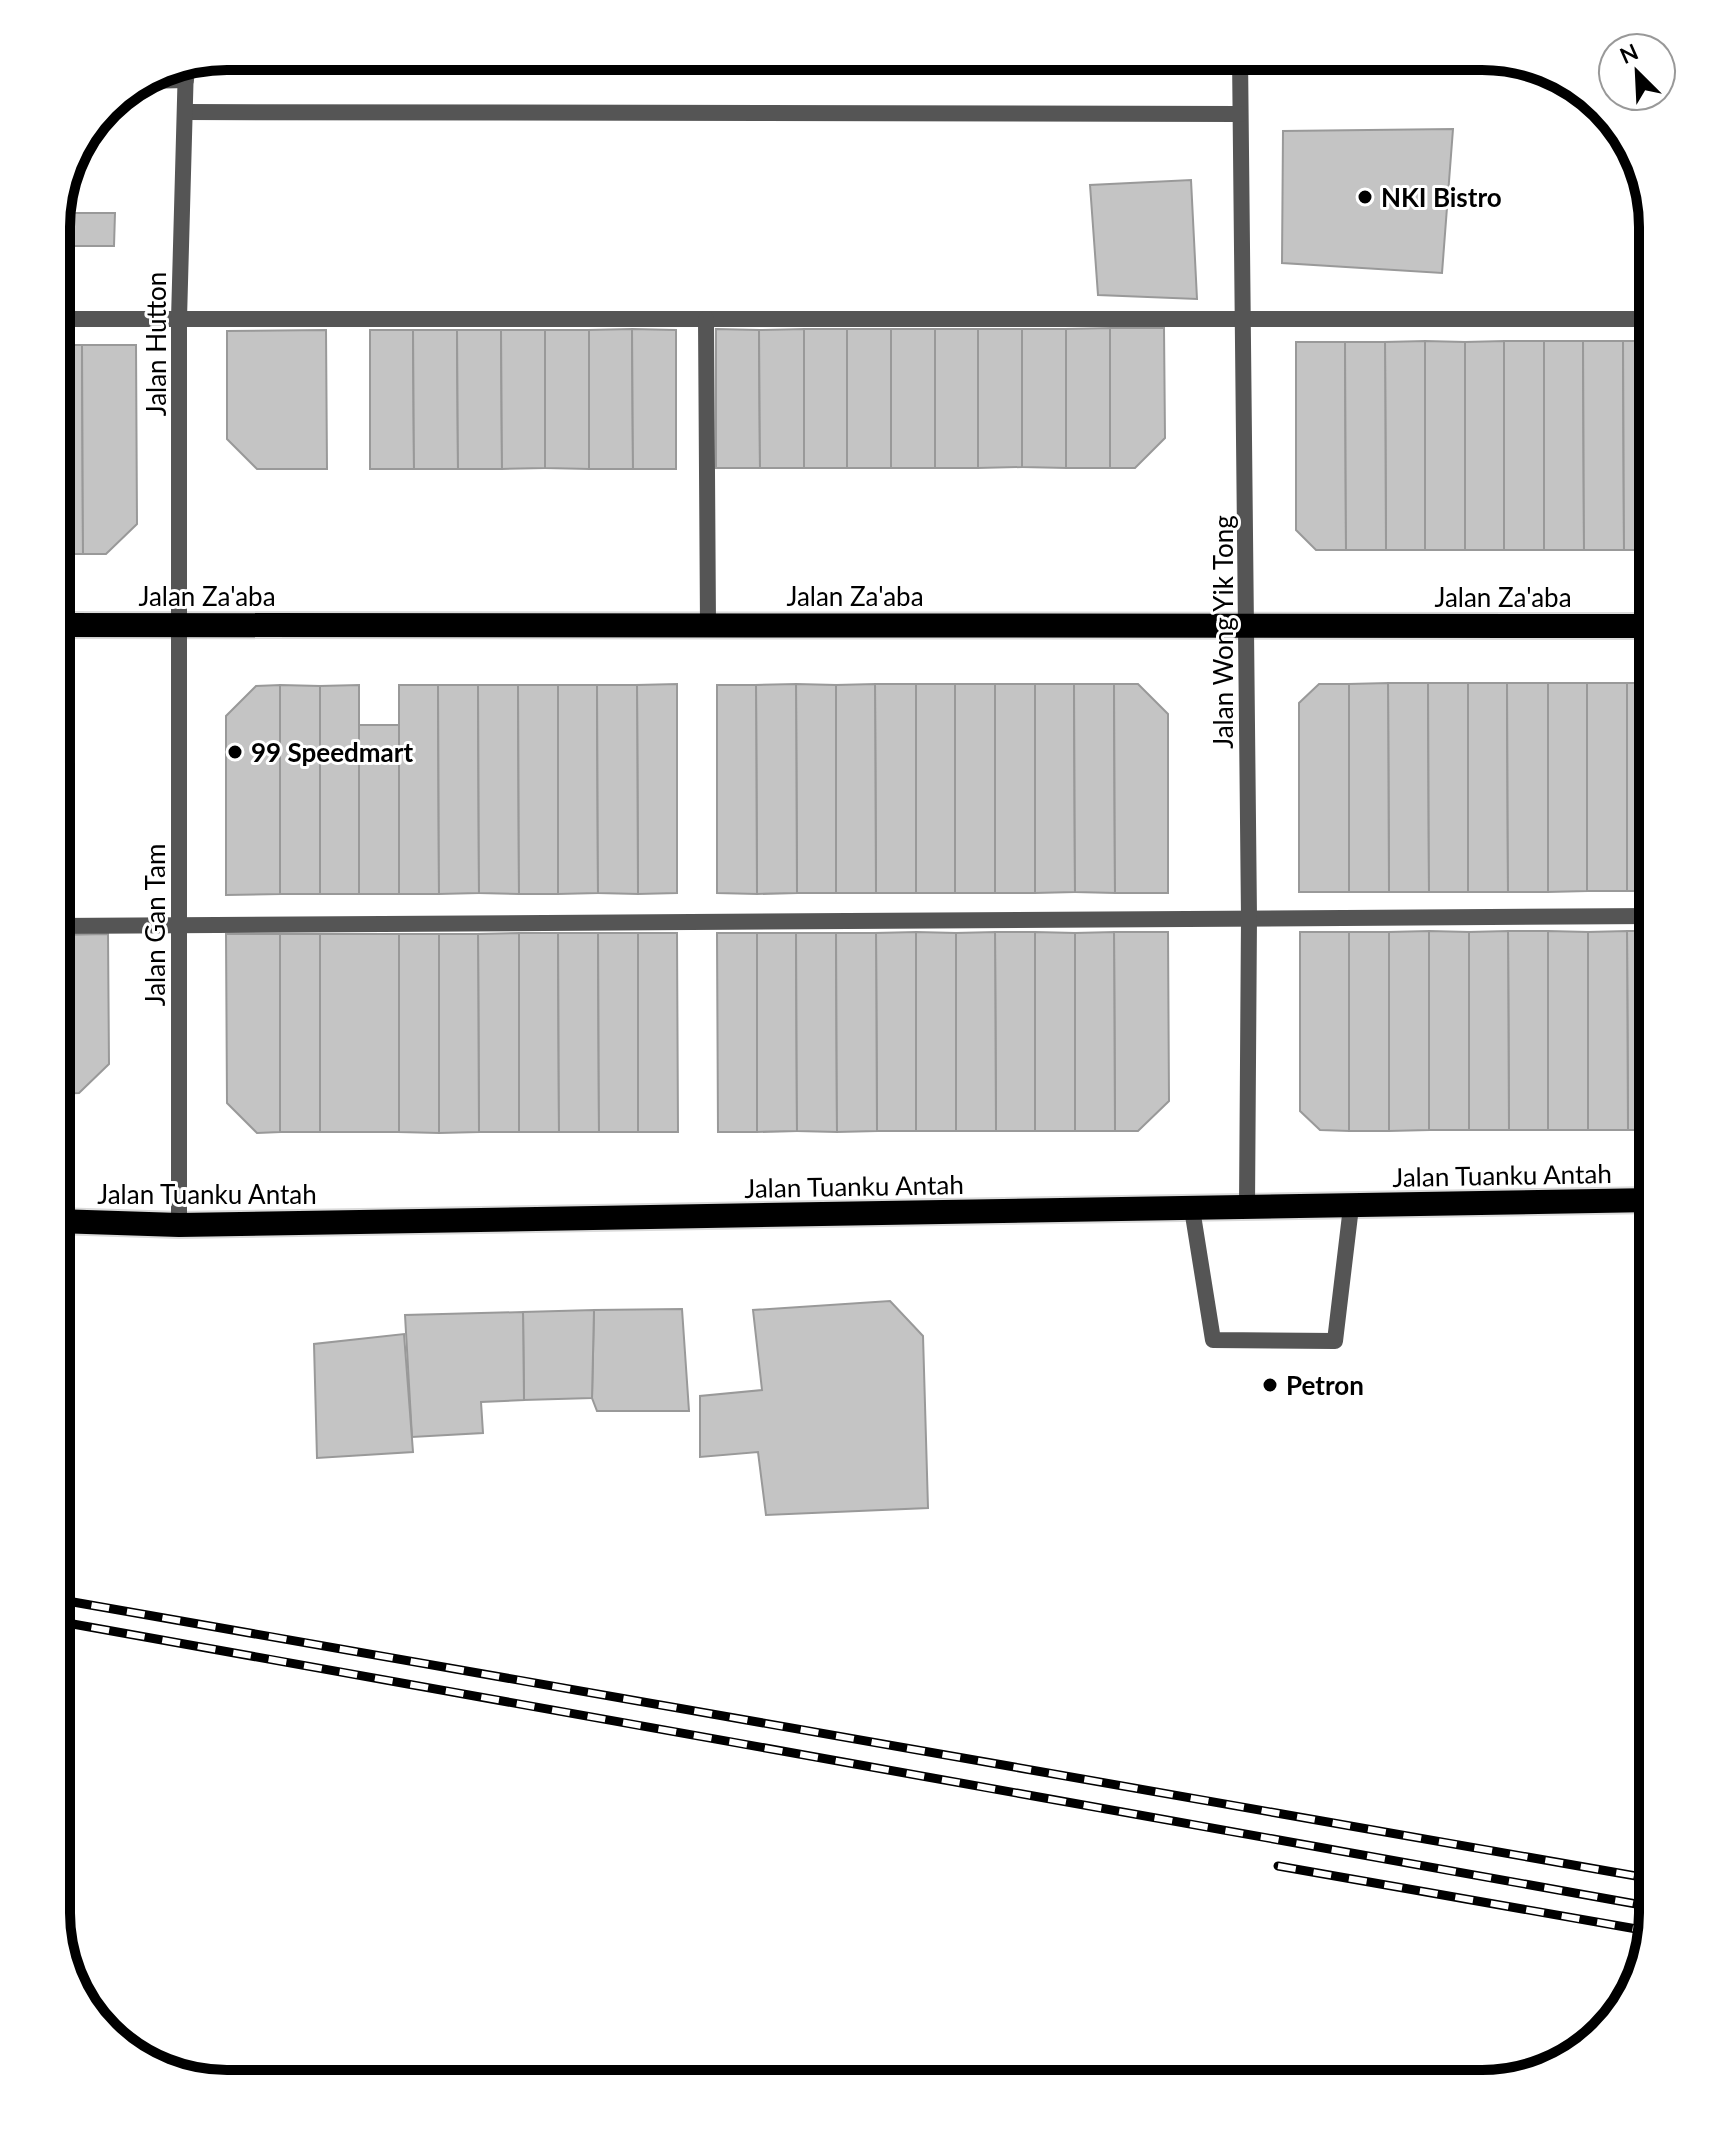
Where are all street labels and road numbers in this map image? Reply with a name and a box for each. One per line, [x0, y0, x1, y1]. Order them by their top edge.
street label: Jalan Hutton [140, 272, 172, 416]
street label: Jalan Wong Yik Tong [1207, 515, 1239, 749]
street label: Jalan Za'aba [138, 580, 276, 612]
street label: Jalan Za'aba [786, 580, 924, 612]
street label: Jalan Za'aba [1434, 581, 1572, 613]
street label: Jalan Gan Tam [139, 844, 171, 1006]
street label: Jalan Tuanku Antah [1392, 1157, 1612, 1193]
street label: Jalan Tuanku Antah [744, 1168, 964, 1204]
street label: Jalan Tuanku Antah [97, 1178, 317, 1210]

